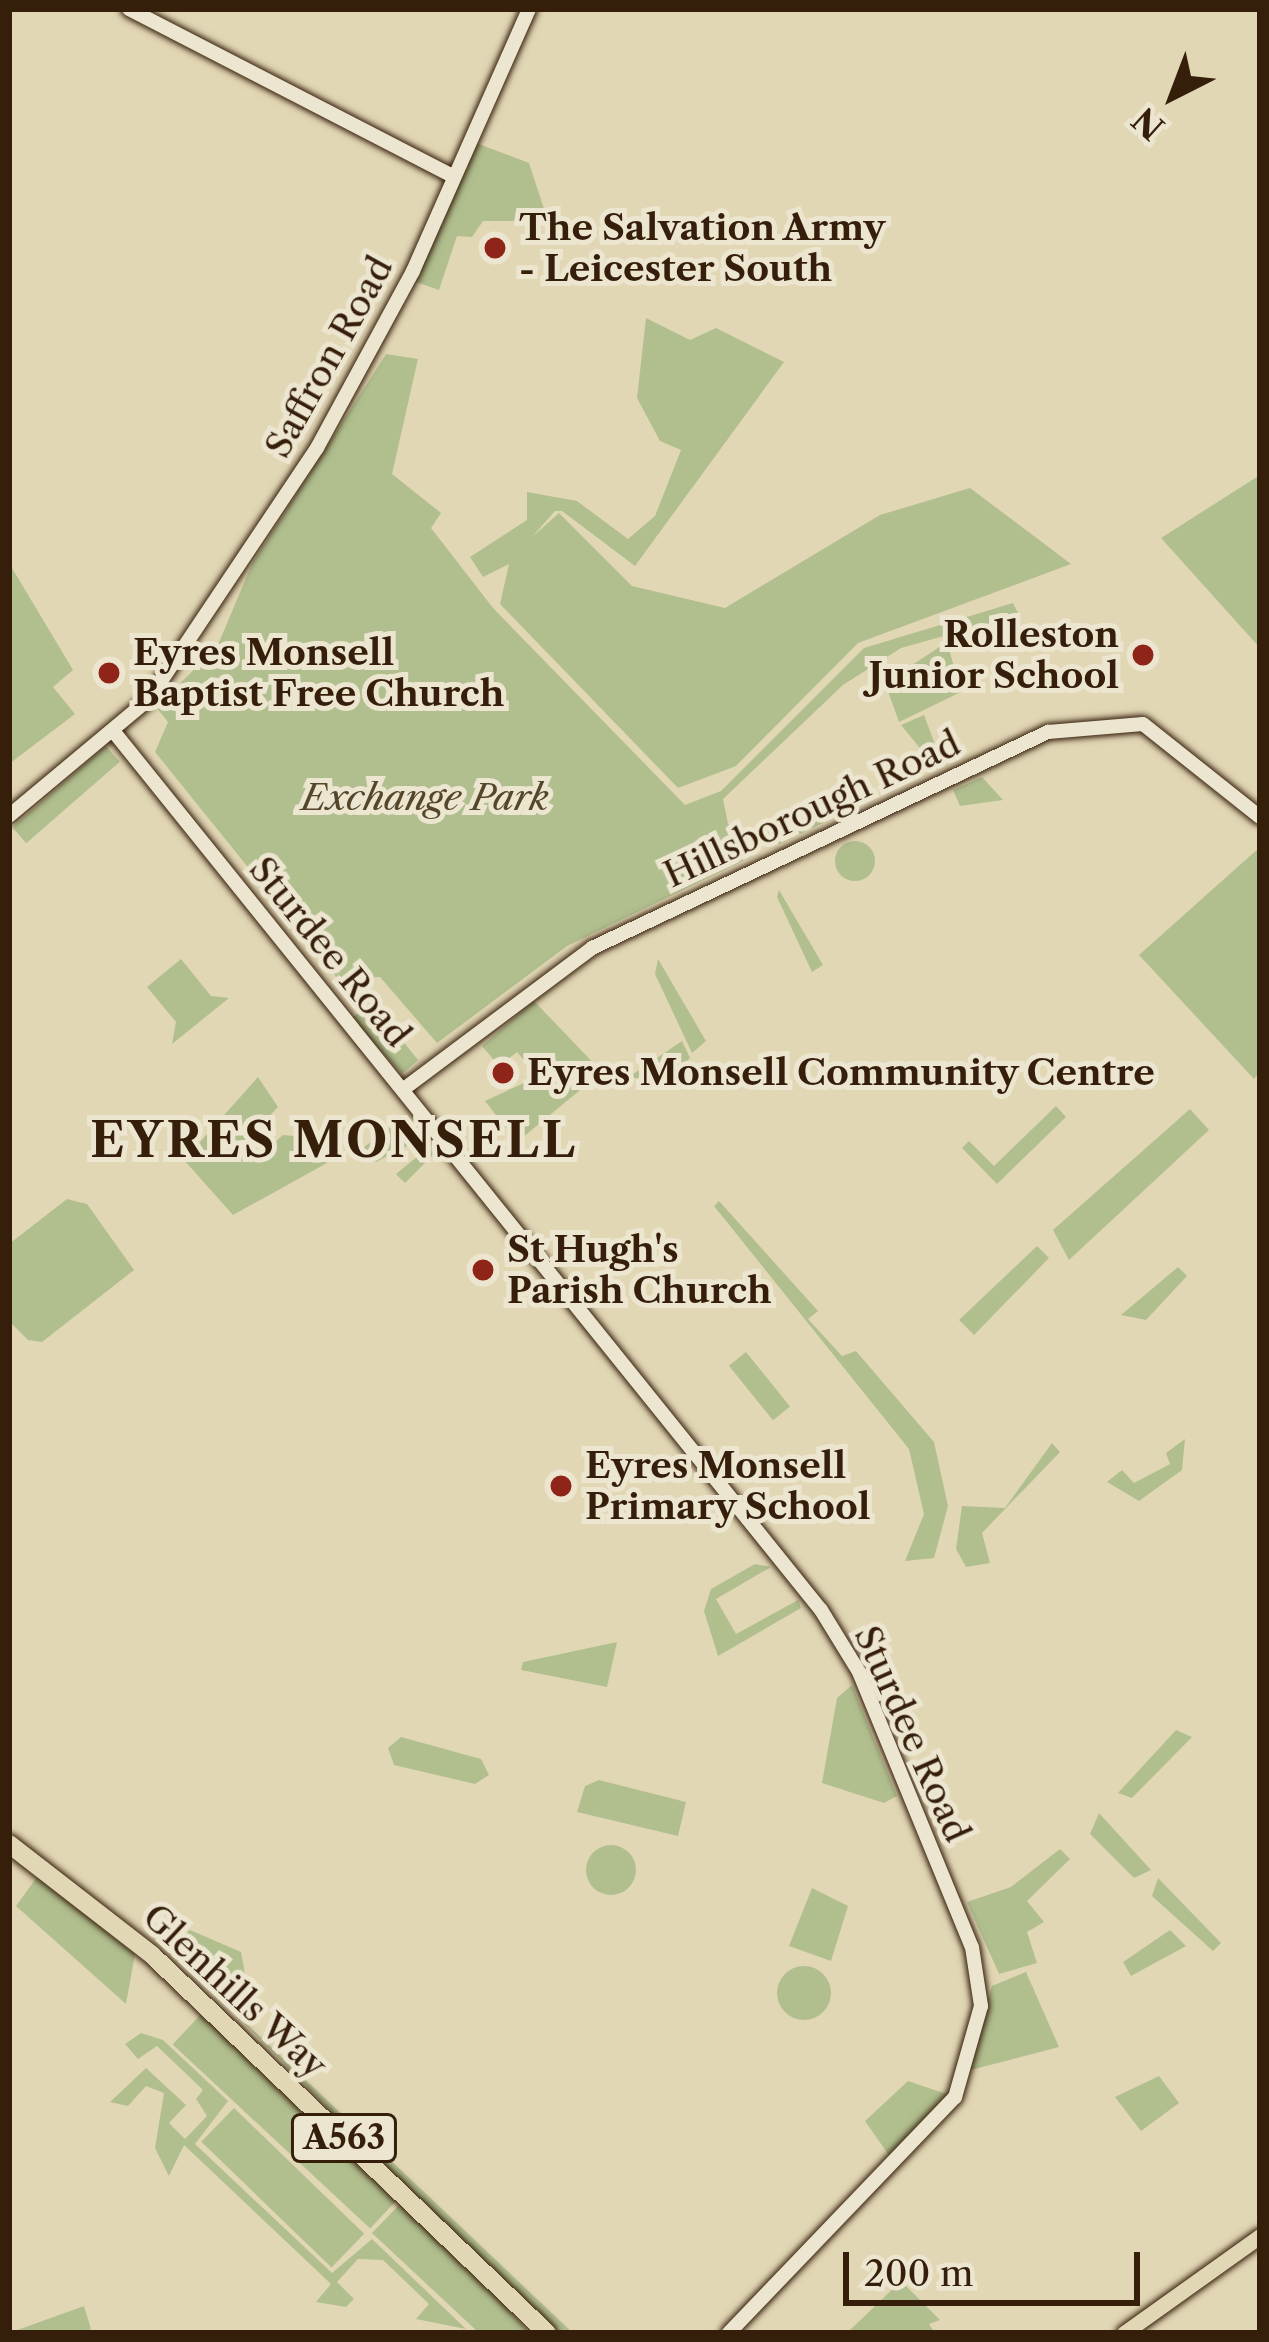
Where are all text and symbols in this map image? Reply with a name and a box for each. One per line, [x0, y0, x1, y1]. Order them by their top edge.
north arrow [1113, 36, 1233, 156]
text: N [1124, 98, 1173, 148]
place label: The Salvation Army - Leicester South [519, 205, 887, 290]
marker: The Salvation Army - Leicester South [482, 235, 508, 261]
street label: Saffron Road [256, 249, 402, 465]
place label: Rolleston Junior School [868, 612, 1119, 697]
place label: Eyres Monsell Baptist Free Church [133, 630, 504, 715]
marker: Rolleston Junior School [1130, 642, 1156, 668]
marker: Eyres Monsell Baptist Free Church [96, 660, 122, 686]
street label: Hillsborough Road [657, 721, 967, 897]
park label: Exchange Park [301, 776, 549, 820]
street label: Sturdee Road [240, 848, 420, 1056]
place label: Eyres Monsell Community Centre [527, 1051, 1156, 1095]
marker: Eyres Monsell Community Centre [490, 1060, 516, 1086]
district label: EYRES MONSELL [90, 1111, 578, 1169]
place label: St Hugh's Parish Church [507, 1227, 772, 1312]
marker: St Hugh's Parish Church [470, 1257, 496, 1283]
place label: Eyres Monsell Primary School [585, 1443, 872, 1528]
marker: Eyres Monsell Primary School [548, 1473, 574, 1499]
street label: Sturdee Road [845, 1619, 979, 1849]
street label: Glenhills Way [134, 1894, 336, 2088]
road number: A563 [290, 2111, 398, 2165]
scale bar [849, 2228, 1146, 2302]
text: 200 m [864, 2251, 973, 2295]

